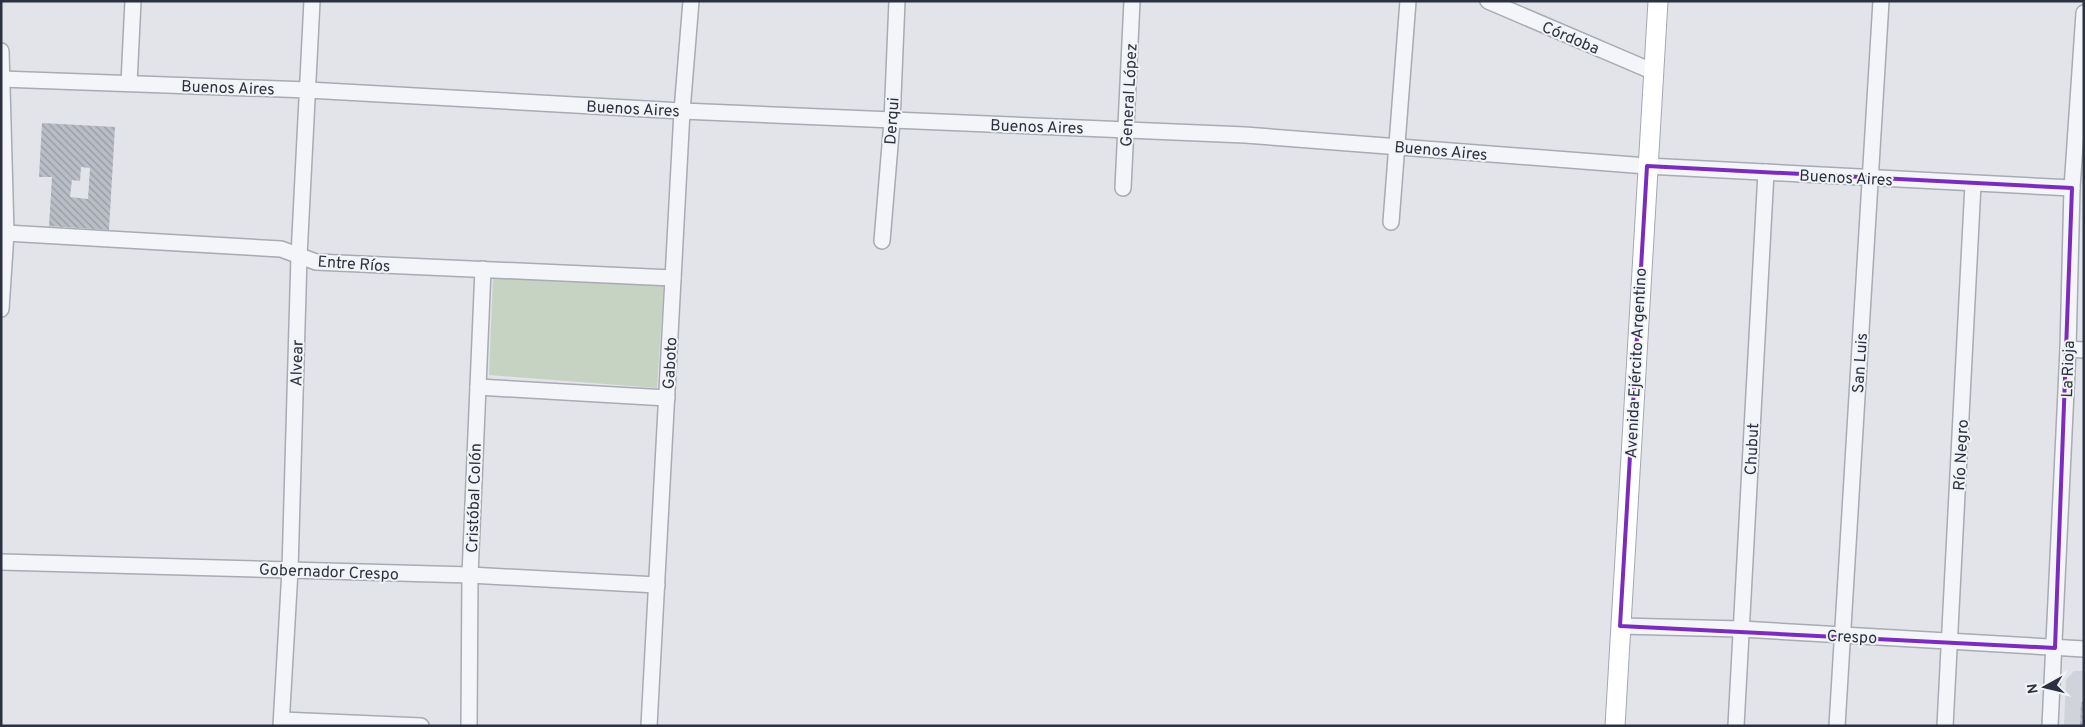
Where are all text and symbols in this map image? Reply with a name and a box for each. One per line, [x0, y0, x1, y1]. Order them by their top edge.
street label: Córdoba [1538, 18, 1602, 60]
street label: General López [1117, 43, 1143, 147]
street label: Buenos Aires [181, 77, 275, 101]
street label: Derqui [881, 97, 905, 145]
street label: Buenos Aires [586, 98, 680, 122]
street label: Buenos Aires [990, 116, 1084, 140]
street label: Buenos Aires [1393, 138, 1488, 166]
street label: Buenos Aires [1799, 167, 1893, 191]
street label: Entre Ríos [317, 252, 391, 278]
street label: Avenida Ejército Argentino [1622, 267, 1652, 459]
street label: San Luis [1849, 332, 1873, 394]
street label: Gaboto [660, 336, 682, 390]
street label: Alvear [287, 339, 309, 387]
street label: La Rioja [2058, 340, 2080, 398]
street label: Río Negro [1950, 419, 1974, 491]
street label: Chubut [1742, 422, 1764, 476]
street label: Cristóbal Colón [463, 443, 487, 553]
street label: Gobernador Crespo [259, 561, 399, 585]
street label: Crespo [1826, 627, 1878, 649]
north arrow [2020, 662, 2070, 712]
text: N [2024, 682, 2043, 695]

